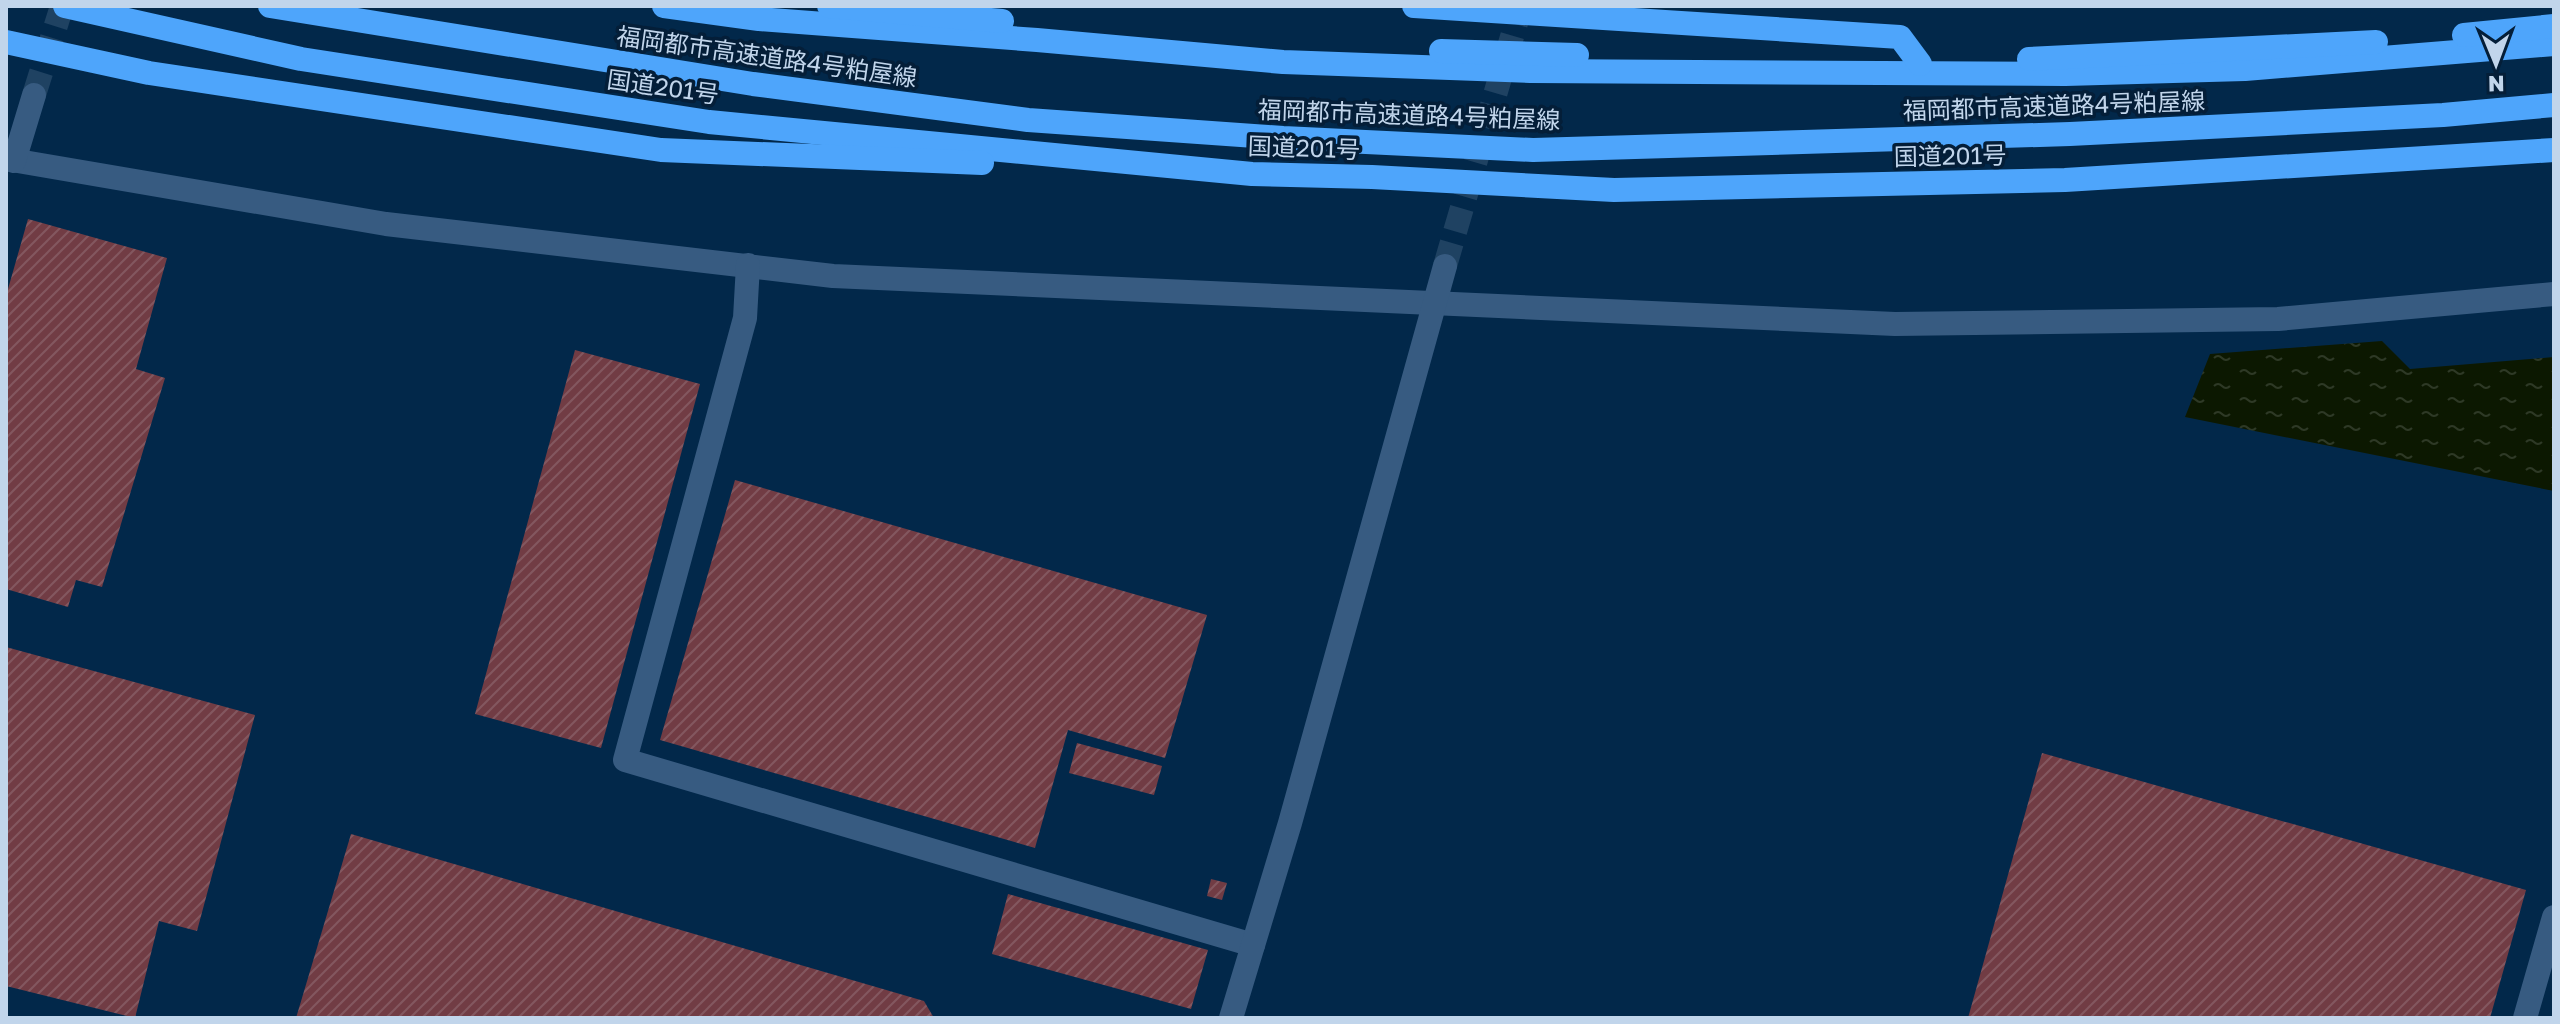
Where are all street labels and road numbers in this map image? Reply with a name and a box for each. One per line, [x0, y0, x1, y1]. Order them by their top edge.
street label: 福岡都市高速道路4号粕屋線 [615, 21, 919, 91]
street label: 国道201号 [605, 64, 721, 108]
street label: 福岡都市高速道路4号粕屋線 [1902, 85, 2206, 125]
street label: 福岡都市高速道路4号粕屋線 [1257, 94, 1561, 134]
street label: 国道201号 [1247, 131, 1361, 163]
street label: 国道201号 [1894, 140, 2006, 170]

